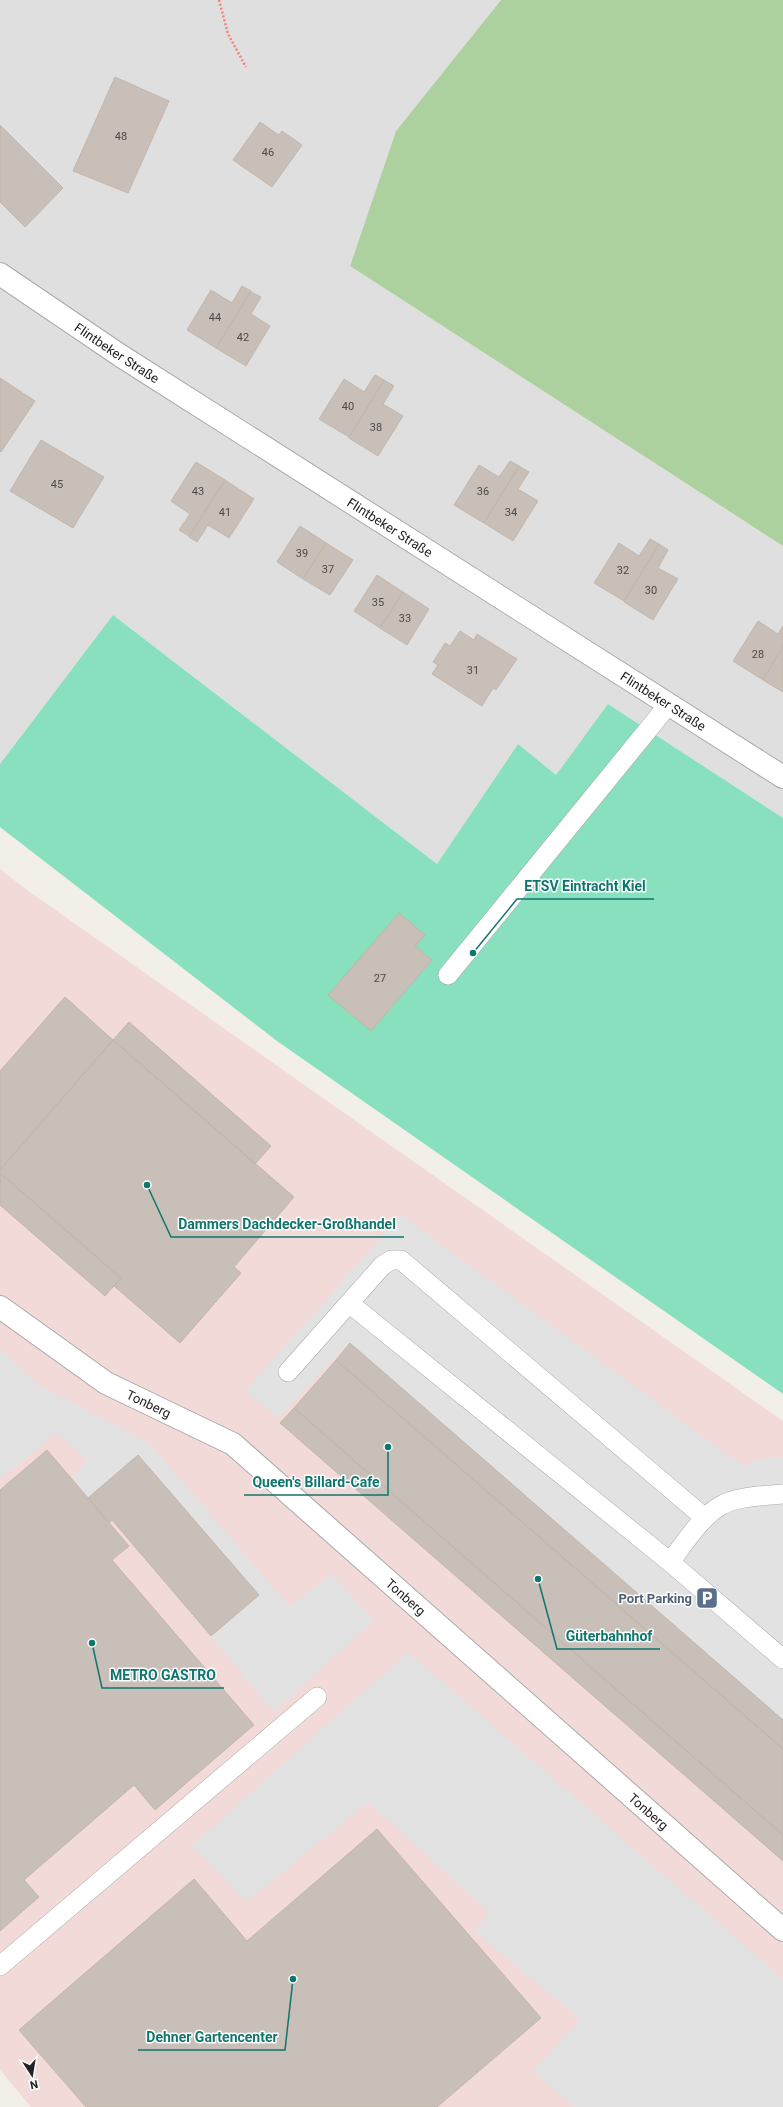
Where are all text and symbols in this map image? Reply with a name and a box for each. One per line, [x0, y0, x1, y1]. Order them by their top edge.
house number: 48 [115, 130, 127, 143]
house number: 46 [262, 146, 274, 159]
house number: 44 [209, 311, 221, 324]
street label: Flintbeker Straße [72, 319, 162, 386]
house number: 42 [237, 331, 249, 344]
house number: 40 [342, 400, 354, 413]
house number: 38 [370, 421, 382, 434]
house number: 45 [51, 478, 63, 491]
house number: 43 [192, 485, 204, 498]
house number: 36 [477, 485, 489, 498]
street label: Flintbeker Straße [345, 494, 436, 560]
house number: 41 [219, 506, 231, 519]
house number: 34 [505, 506, 517, 519]
house number: 39 [296, 547, 308, 560]
house number: 37 [322, 563, 334, 576]
house number: 32 [617, 564, 629, 577]
house number: 30 [645, 584, 657, 597]
house number: 35 [372, 596, 384, 609]
house number: 33 [399, 612, 411, 625]
house number: 28 [752, 648, 764, 661]
house number: 31 [467, 664, 479, 677]
street label: Flintbeker Straße [618, 668, 709, 734]
callout: ETSV Eintracht Kiel [517, 873, 654, 899]
text: ETSV Eintracht Kiel [524, 878, 646, 894]
house number: 27 [374, 972, 386, 985]
callout: Dammers Dachdecker-Großhandel [171, 1211, 404, 1237]
text: Dammers Dachdecker-Großhandel [178, 1216, 396, 1232]
street label: Tonberg [124, 1387, 174, 1421]
callout: Queen's Billard-Cafe [244, 1469, 388, 1495]
text: Queen's Billard-Cafe [252, 1474, 380, 1490]
street label: Tonberg [383, 1575, 429, 1618]
parking icon: Port Parking [694, 1585, 720, 1611]
place label: Port Parking [619, 1591, 692, 1606]
callout: Güterbahnhof [557, 1623, 660, 1649]
text: Güterbahnhof [566, 1628, 653, 1644]
callout: METRO GASTRO [102, 1662, 224, 1688]
text: METRO GASTRO [110, 1667, 216, 1683]
street label: Tonberg [626, 1790, 671, 1833]
callout: Dehner Gartencenter [138, 2024, 285, 2050]
text: Dehner Gartencenter [146, 2029, 278, 2045]
north arrow [12, 2055, 52, 2095]
text: N [29, 2077, 39, 2092]

